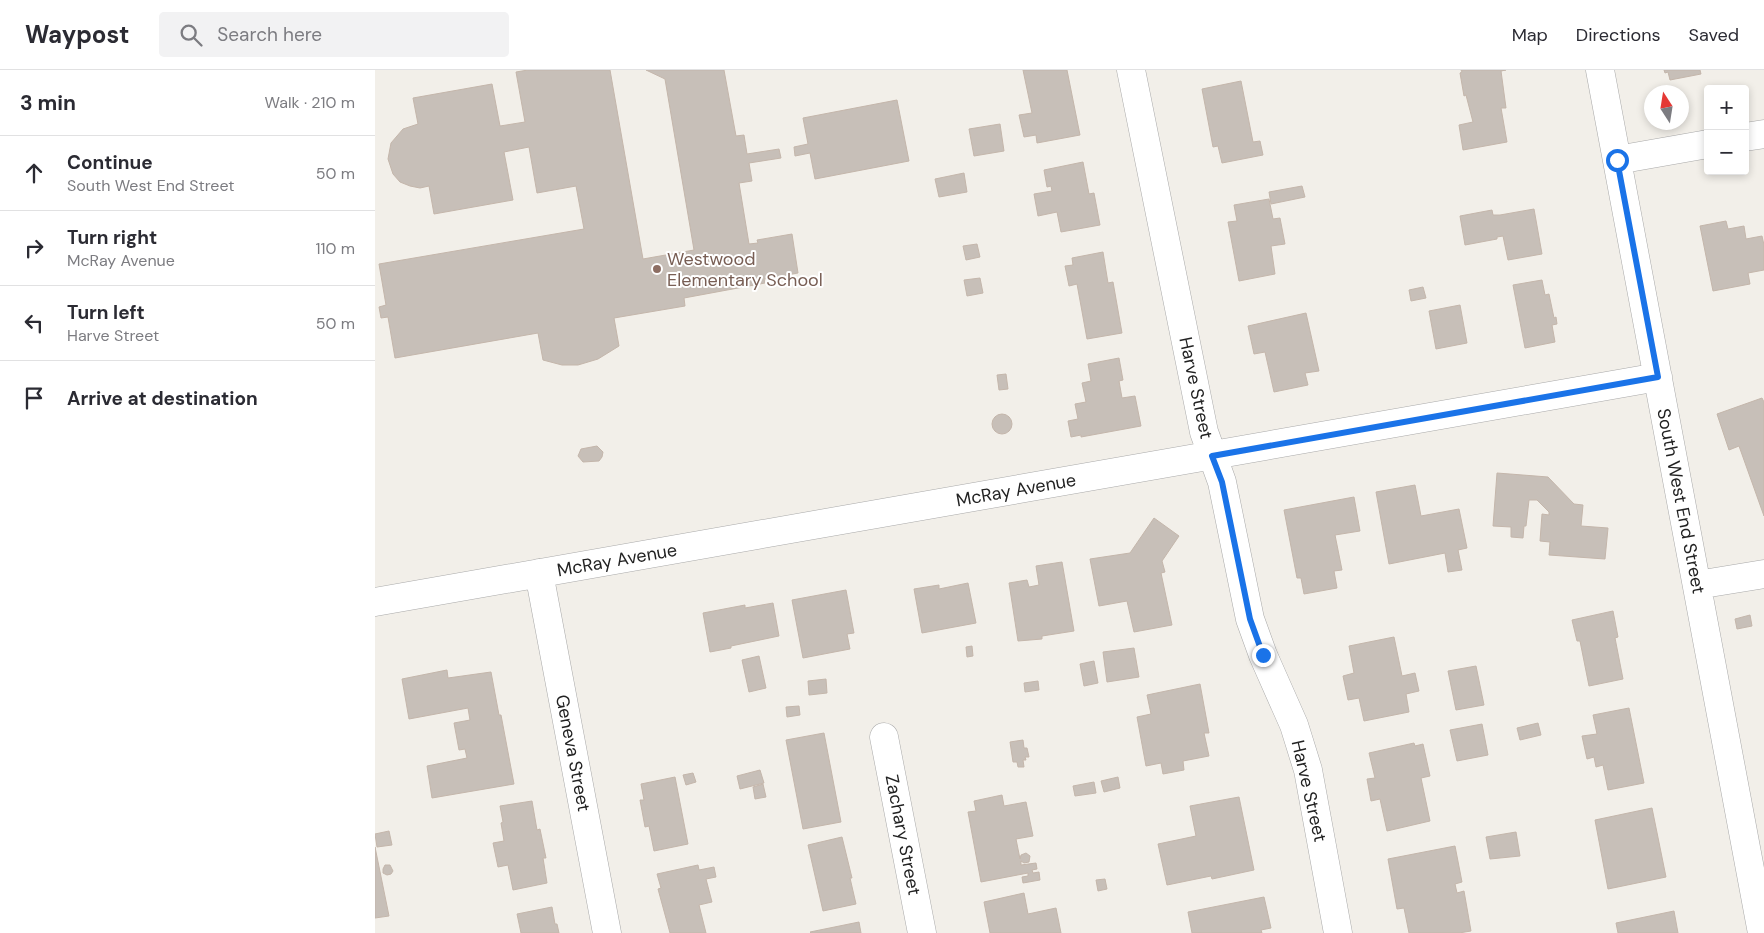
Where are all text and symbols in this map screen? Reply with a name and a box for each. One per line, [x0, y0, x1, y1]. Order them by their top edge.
search box [159, 12, 509, 57]
text: Waypost [25, 19, 129, 50]
icon: search [177, 21, 205, 49]
text: Search here [217, 22, 322, 47]
text: Map [1512, 23, 1548, 47]
text: Directions [1576, 23, 1661, 47]
text: Saved [1689, 23, 1739, 47]
north arrow [1644, 85, 1689, 130]
map controls [1704, 85, 1749, 175]
button: + [1704, 85, 1749, 130]
text: 3 min [20, 89, 76, 117]
text: Walk · 210 m [265, 92, 355, 113]
button: − [1704, 130, 1749, 175]
route start [1606, 149, 1629, 172]
text: Continue [67, 150, 153, 175]
icon: ahead [20, 159, 48, 187]
text: 50 m [316, 163, 355, 184]
text: South West End Street [67, 175, 235, 196]
text: Turn right [67, 225, 157, 250]
icon: right [20, 234, 48, 262]
text: 110 m [316, 238, 355, 259]
place label: Westwood Elementary School [667, 247, 823, 292]
text: McRay Avenue [67, 250, 175, 271]
marker: Westwood Elementary School [651, 263, 663, 275]
text: Turn left [67, 300, 145, 325]
icon: left [20, 309, 48, 337]
text: 50 m [316, 313, 355, 334]
text: Harve Street [67, 325, 159, 346]
street label: Harve Street [1173, 335, 1219, 441]
icon: arrive [20, 384, 48, 412]
text: Arrive at destination [67, 386, 258, 411]
street label: South West End Street [1651, 406, 1711, 596]
street label: McRay Avenue [954, 468, 1078, 512]
street label: McRay Avenue [555, 538, 679, 582]
route end [1252, 644, 1275, 667]
street label: Geneva Street [550, 692, 596, 814]
street label: Harve Street [1286, 738, 1332, 844]
street label: Zachary Street [880, 773, 926, 897]

